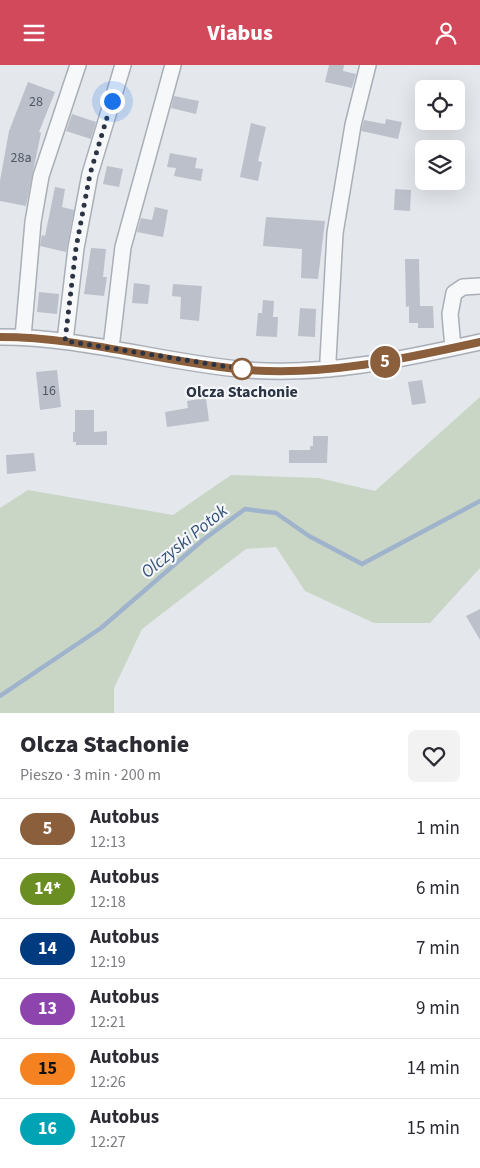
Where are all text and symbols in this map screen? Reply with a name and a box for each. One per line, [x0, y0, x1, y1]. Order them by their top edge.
text: Viabus [207, 17, 273, 49]
icon: menu [20, 19, 48, 47]
icon: person [432, 19, 460, 47]
map controls [415, 80, 465, 190]
button: locate [415, 80, 465, 130]
your location [100, 89, 125, 114]
house number: 28 [29, 92, 43, 112]
button: layers [415, 140, 465, 190]
house number: 28a [11, 148, 31, 168]
line badge: 5 [369, 346, 401, 378]
text: 5 [380, 349, 390, 374]
marker: Olcza Stachonie [231, 358, 253, 380]
house number: 16 [42, 381, 56, 401]
place label: Olcza Stachonie [186, 381, 298, 403]
water label: Olczyski Potok [136, 498, 233, 584]
text: Olcza Stachonie [20, 727, 189, 762]
button: heart [408, 730, 460, 782]
text: Pieszo · 3 min · 200 m [20, 764, 161, 786]
text: Autobus [90, 804, 159, 831]
text: 1 min [416, 815, 460, 842]
text: 5 [43, 816, 52, 841]
text: 12:13 [90, 831, 126, 853]
text: Autobus [90, 864, 159, 891]
text: 6 min [416, 875, 460, 902]
text: 14* [34, 876, 61, 901]
text: 12:18 [90, 891, 126, 913]
text: Autobus [90, 924, 159, 951]
text: 7 min [416, 935, 460, 962]
text: 14 [38, 936, 57, 961]
text: 12:19 [90, 951, 126, 973]
text: Autobus [90, 984, 159, 1011]
text: 9 min [416, 995, 460, 1022]
text: 13 [38, 996, 57, 1021]
text: 12:21 [90, 1011, 126, 1033]
text: Autobus [90, 1044, 159, 1071]
text: 14 min [406, 1055, 460, 1082]
text: 15 [38, 1056, 57, 1081]
text: 12:26 [90, 1071, 126, 1093]
text: Autobus [90, 1104, 159, 1131]
text: 15 min [406, 1115, 460, 1142]
text: 16 [38, 1116, 57, 1141]
text: 12:27 [90, 1131, 126, 1153]

